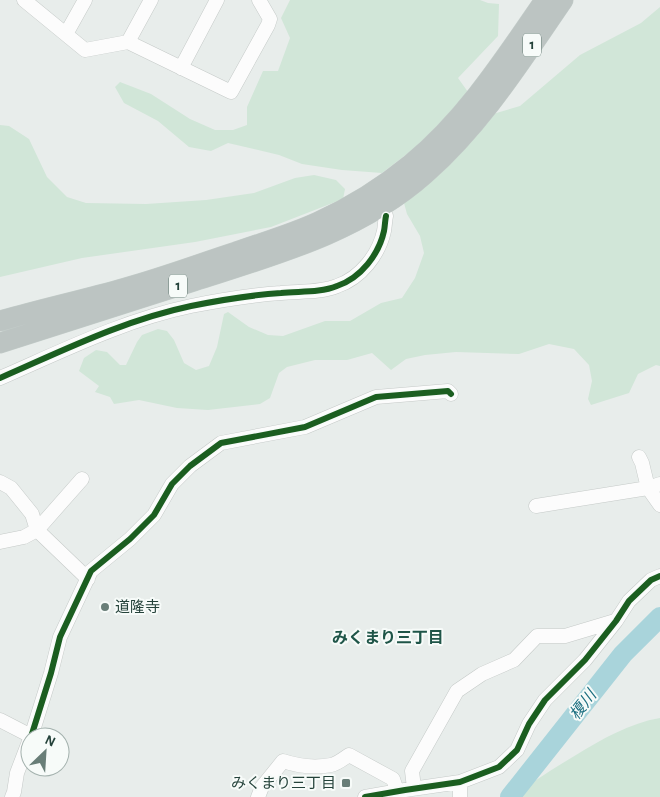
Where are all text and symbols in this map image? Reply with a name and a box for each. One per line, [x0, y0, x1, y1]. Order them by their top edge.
road number: 1 [523, 34, 541, 56]
road number: 1 [169, 274, 187, 298]
place label: 道隆寺 [115, 599, 160, 615]
marker: 道隆寺 [99, 601, 111, 613]
district label: みくまり三丁目 [332, 629, 444, 646]
water label: 榎川 [566, 685, 600, 723]
north arrow [20, 727, 70, 777]
text: N [43, 733, 57, 750]
place label: みくまり三丁目 [231, 775, 336, 791]
marker: みくまり三丁目 [340, 777, 352, 789]

